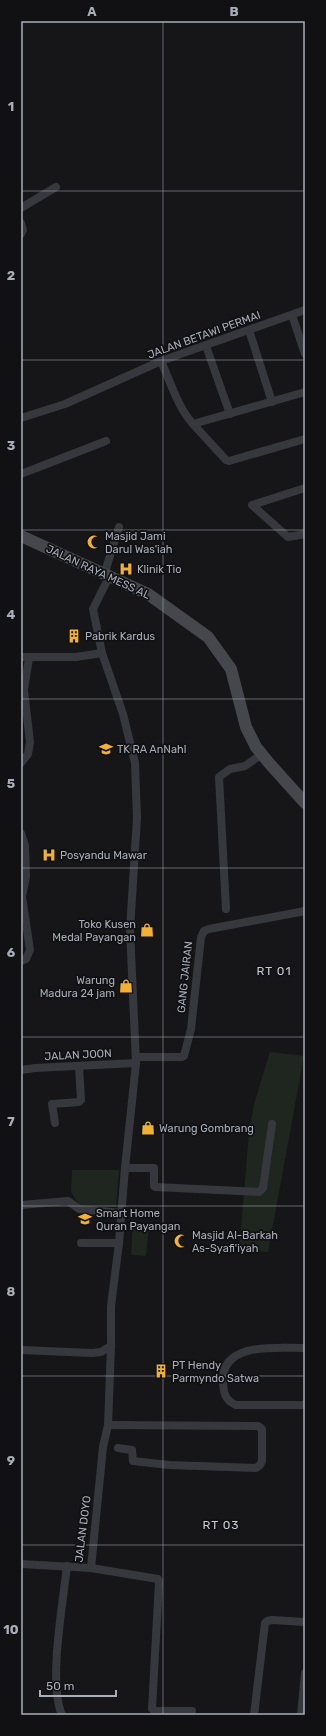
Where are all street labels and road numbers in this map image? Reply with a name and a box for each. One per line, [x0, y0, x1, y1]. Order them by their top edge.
street label: JALAN BETAWI PERMAI [146, 308, 262, 362]
street label: JALAN RAYA MESS AL [44, 542, 152, 602]
street label: GANG JAIRAN [175, 941, 195, 1013]
street label: JALAN JOON [44, 1047, 112, 1063]
street label: JALAN DOYO [72, 1495, 94, 1563]

